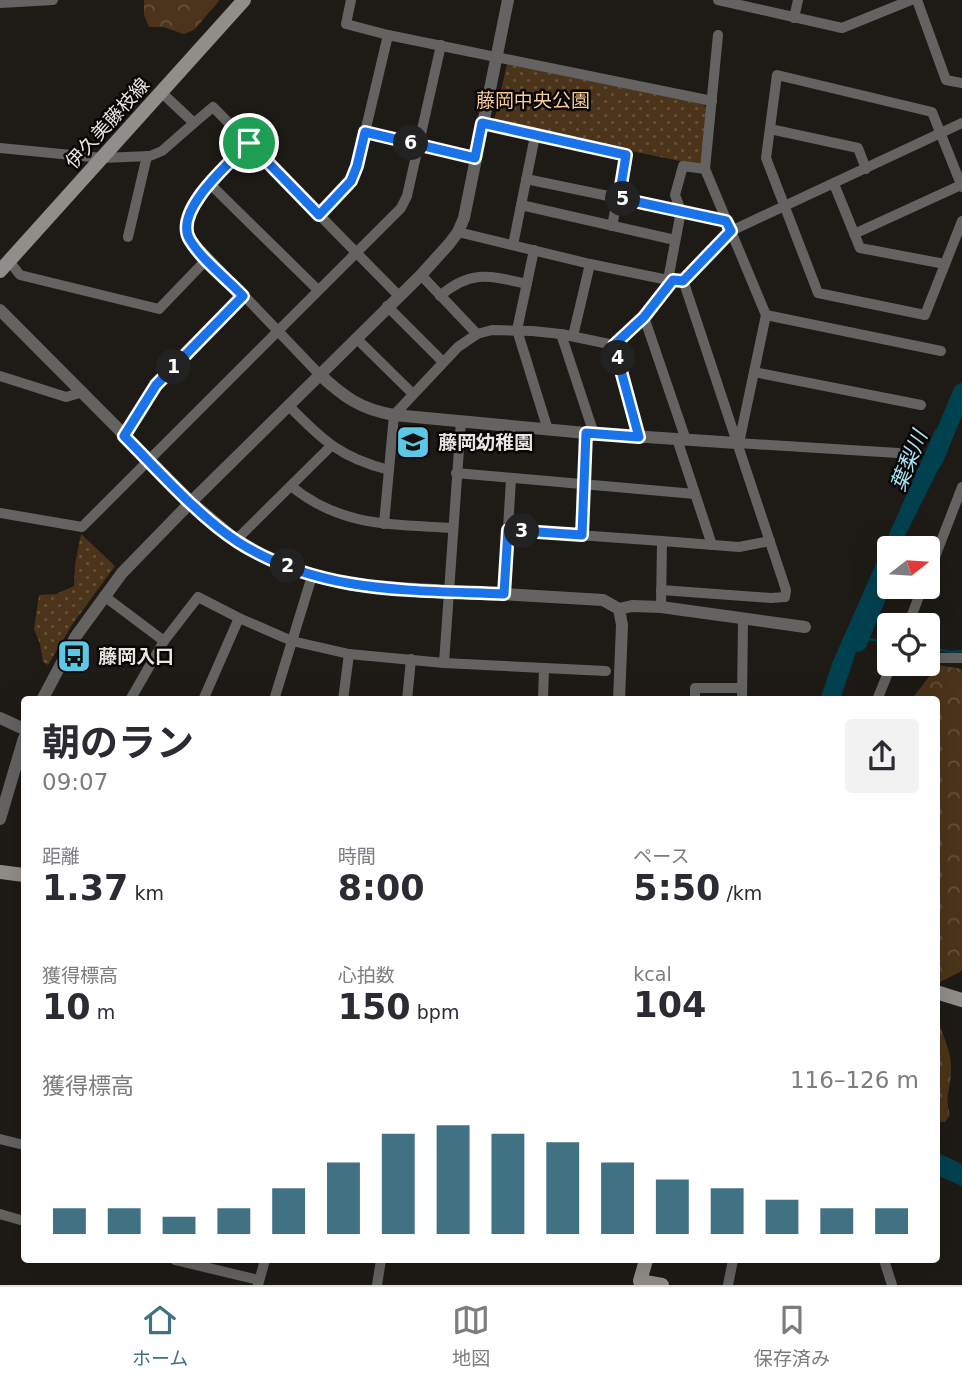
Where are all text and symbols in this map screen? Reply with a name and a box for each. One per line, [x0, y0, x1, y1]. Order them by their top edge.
street label: 伊久美藤枝線 [61, 73, 153, 173]
park label: 藤岡中央公園 [476, 89, 590, 111]
pin [219, 113, 279, 173]
icon: arrive [230, 124, 268, 162]
pin: 6 [394, 125, 428, 160]
text: 6 [404, 131, 417, 153]
pin: 5 [606, 182, 640, 216]
text: 5 [616, 187, 629, 209]
pin: 4 [600, 340, 636, 376]
text: 4 [611, 346, 624, 368]
pin: 1 [156, 350, 192, 384]
text: 1 [167, 355, 180, 377]
school or university icon: 藤岡幼稚園 [394, 423, 432, 461]
water label: 葉梨川 [886, 425, 933, 495]
place label: 藤岡幼稚園 [438, 431, 533, 453]
pin: 3 [504, 514, 540, 548]
text: 3 [515, 519, 528, 541]
north arrow [877, 536, 940, 598]
map controls [877, 536, 940, 676]
pin: 2 [270, 548, 306, 584]
text: 2 [281, 554, 294, 576]
button: locate [877, 613, 940, 676]
bus stop icon: 藤岡入口 [55, 637, 93, 675]
place label: 藤岡入口 [98, 645, 174, 667]
button: share [845, 719, 919, 793]
text: 朝のラン [42, 721, 194, 765]
text: 09:07 [42, 769, 108, 795]
text: 距離 [42, 845, 80, 867]
text: 時間 [338, 845, 376, 867]
text: ペース [633, 845, 689, 867]
text: 1.37 [42, 868, 128, 908]
text: 8:00 [338, 868, 425, 908]
text: 5:50 [633, 868, 720, 908]
text: km [128, 882, 164, 904]
text: /km [720, 882, 762, 904]
text: kcal [633, 963, 672, 985]
text: 獲得標高 [42, 964, 118, 986]
text: 心拍数 [338, 964, 395, 986]
text: 104 [633, 985, 706, 1025]
text: 10 [42, 987, 91, 1027]
text: 150 [338, 987, 411, 1027]
text: m [91, 1001, 115, 1023]
text: bpm [411, 1001, 459, 1023]
text: 116–126 m [790, 1067, 919, 1093]
text: 獲得標高 [42, 1073, 134, 1099]
tab: ホーム [132, 1301, 188, 1370]
tab: 地図 [452, 1301, 490, 1370]
tab: 保存済み [754, 1301, 830, 1370]

